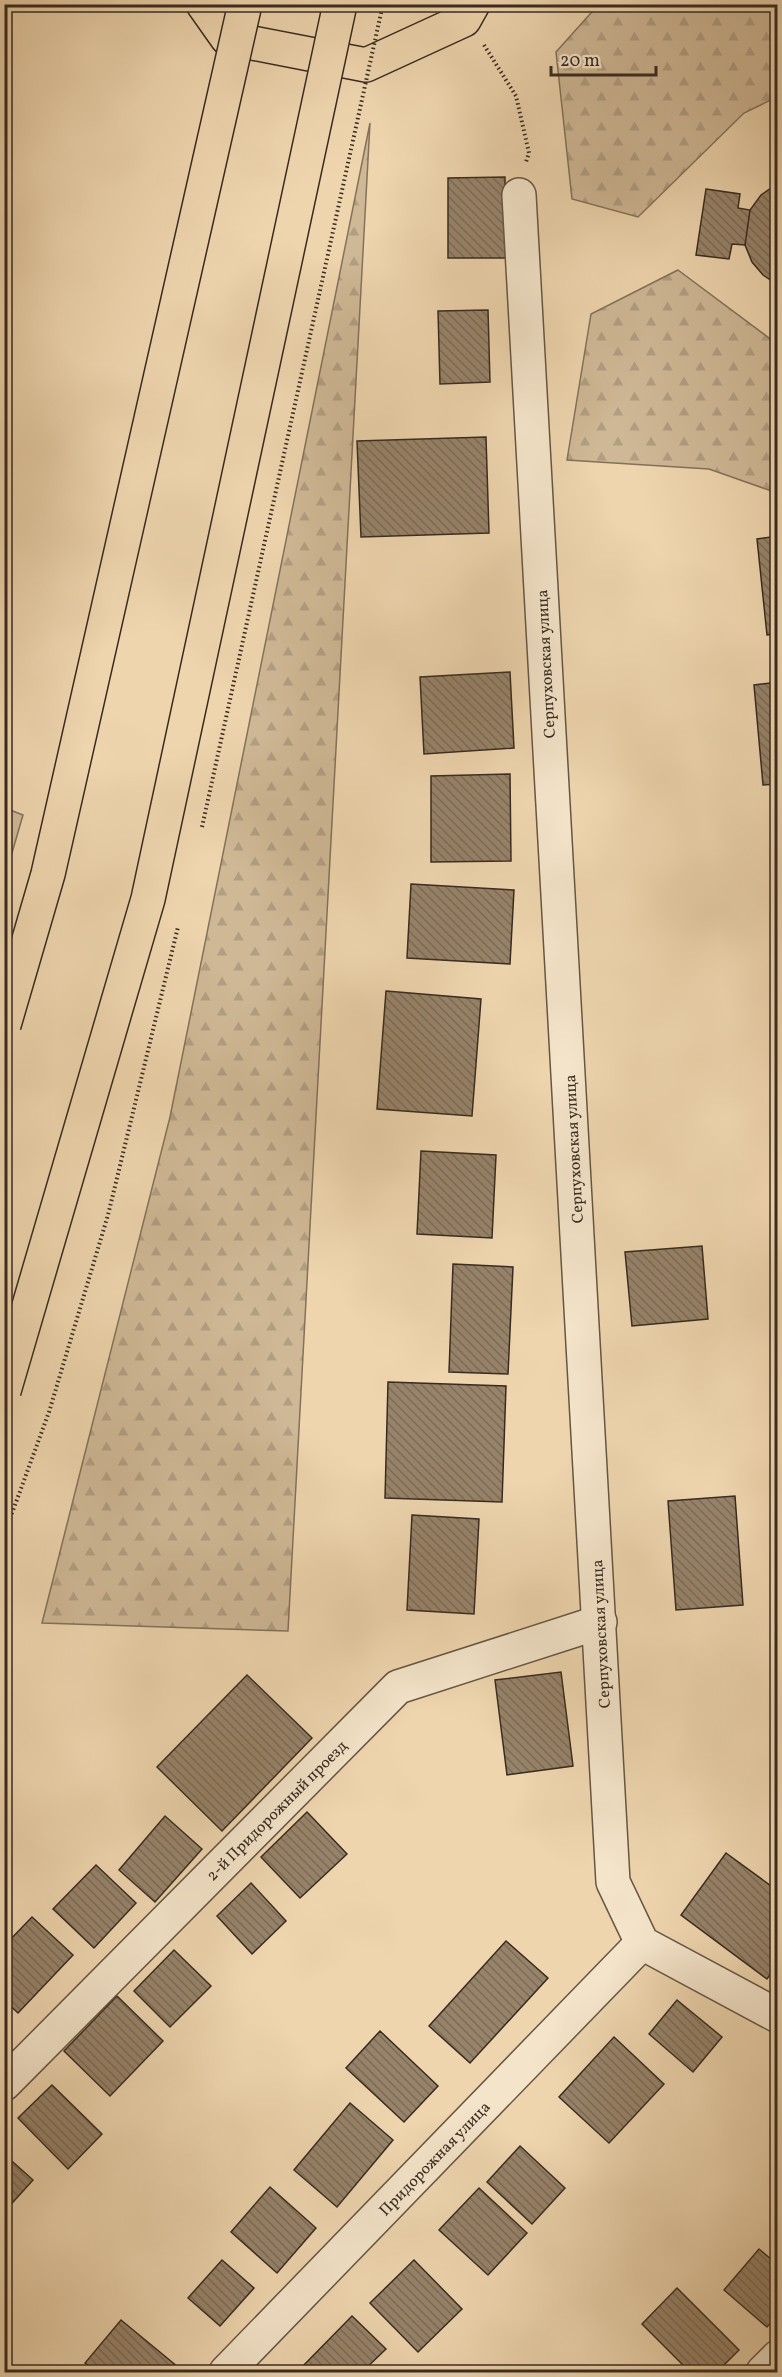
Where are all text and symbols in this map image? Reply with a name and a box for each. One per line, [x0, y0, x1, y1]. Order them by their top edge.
scale bar [551, 39, 656, 77]
text: 20 m [560, 49, 600, 74]
street label: Серпуховская улица [532, 589, 562, 739]
street label: Серпуховская улица [560, 1074, 590, 1224]
street label: Серпуховская улица [587, 1559, 617, 1709]
street label: 2-й Придорожный проезд [202, 1736, 353, 1887]
street label: Придорожная улица [375, 2097, 496, 2222]

